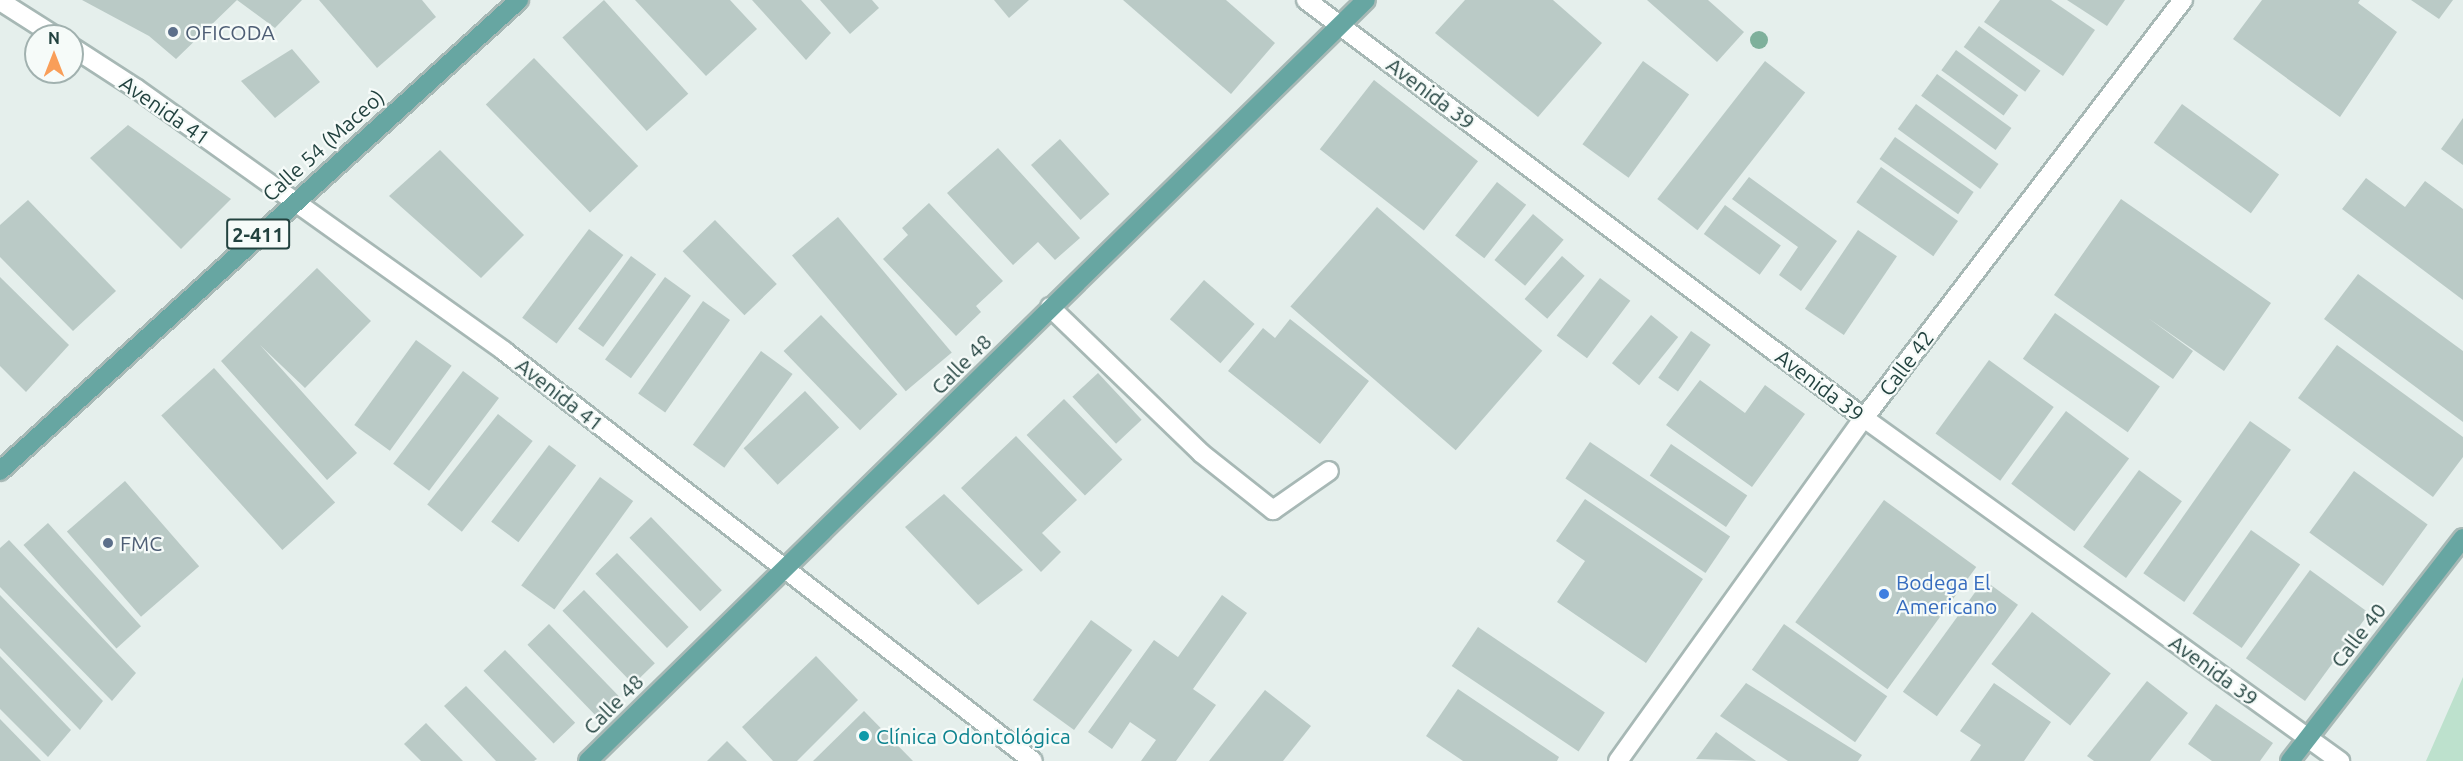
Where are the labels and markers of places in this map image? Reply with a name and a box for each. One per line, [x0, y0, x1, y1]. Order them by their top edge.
place label: OFICODA [185, 19, 275, 45]
marker: OFICODA [166, 25, 180, 39]
place label: FMC [120, 530, 162, 556]
marker: FMC [101, 536, 115, 550]
place label: Bodega El Americano [1896, 569, 1997, 619]
marker: Bodega El Americano [1877, 587, 1891, 601]
place label: Clínica Odontológica [876, 723, 1071, 749]
marker: Clínica Odontológica [857, 729, 871, 743]

